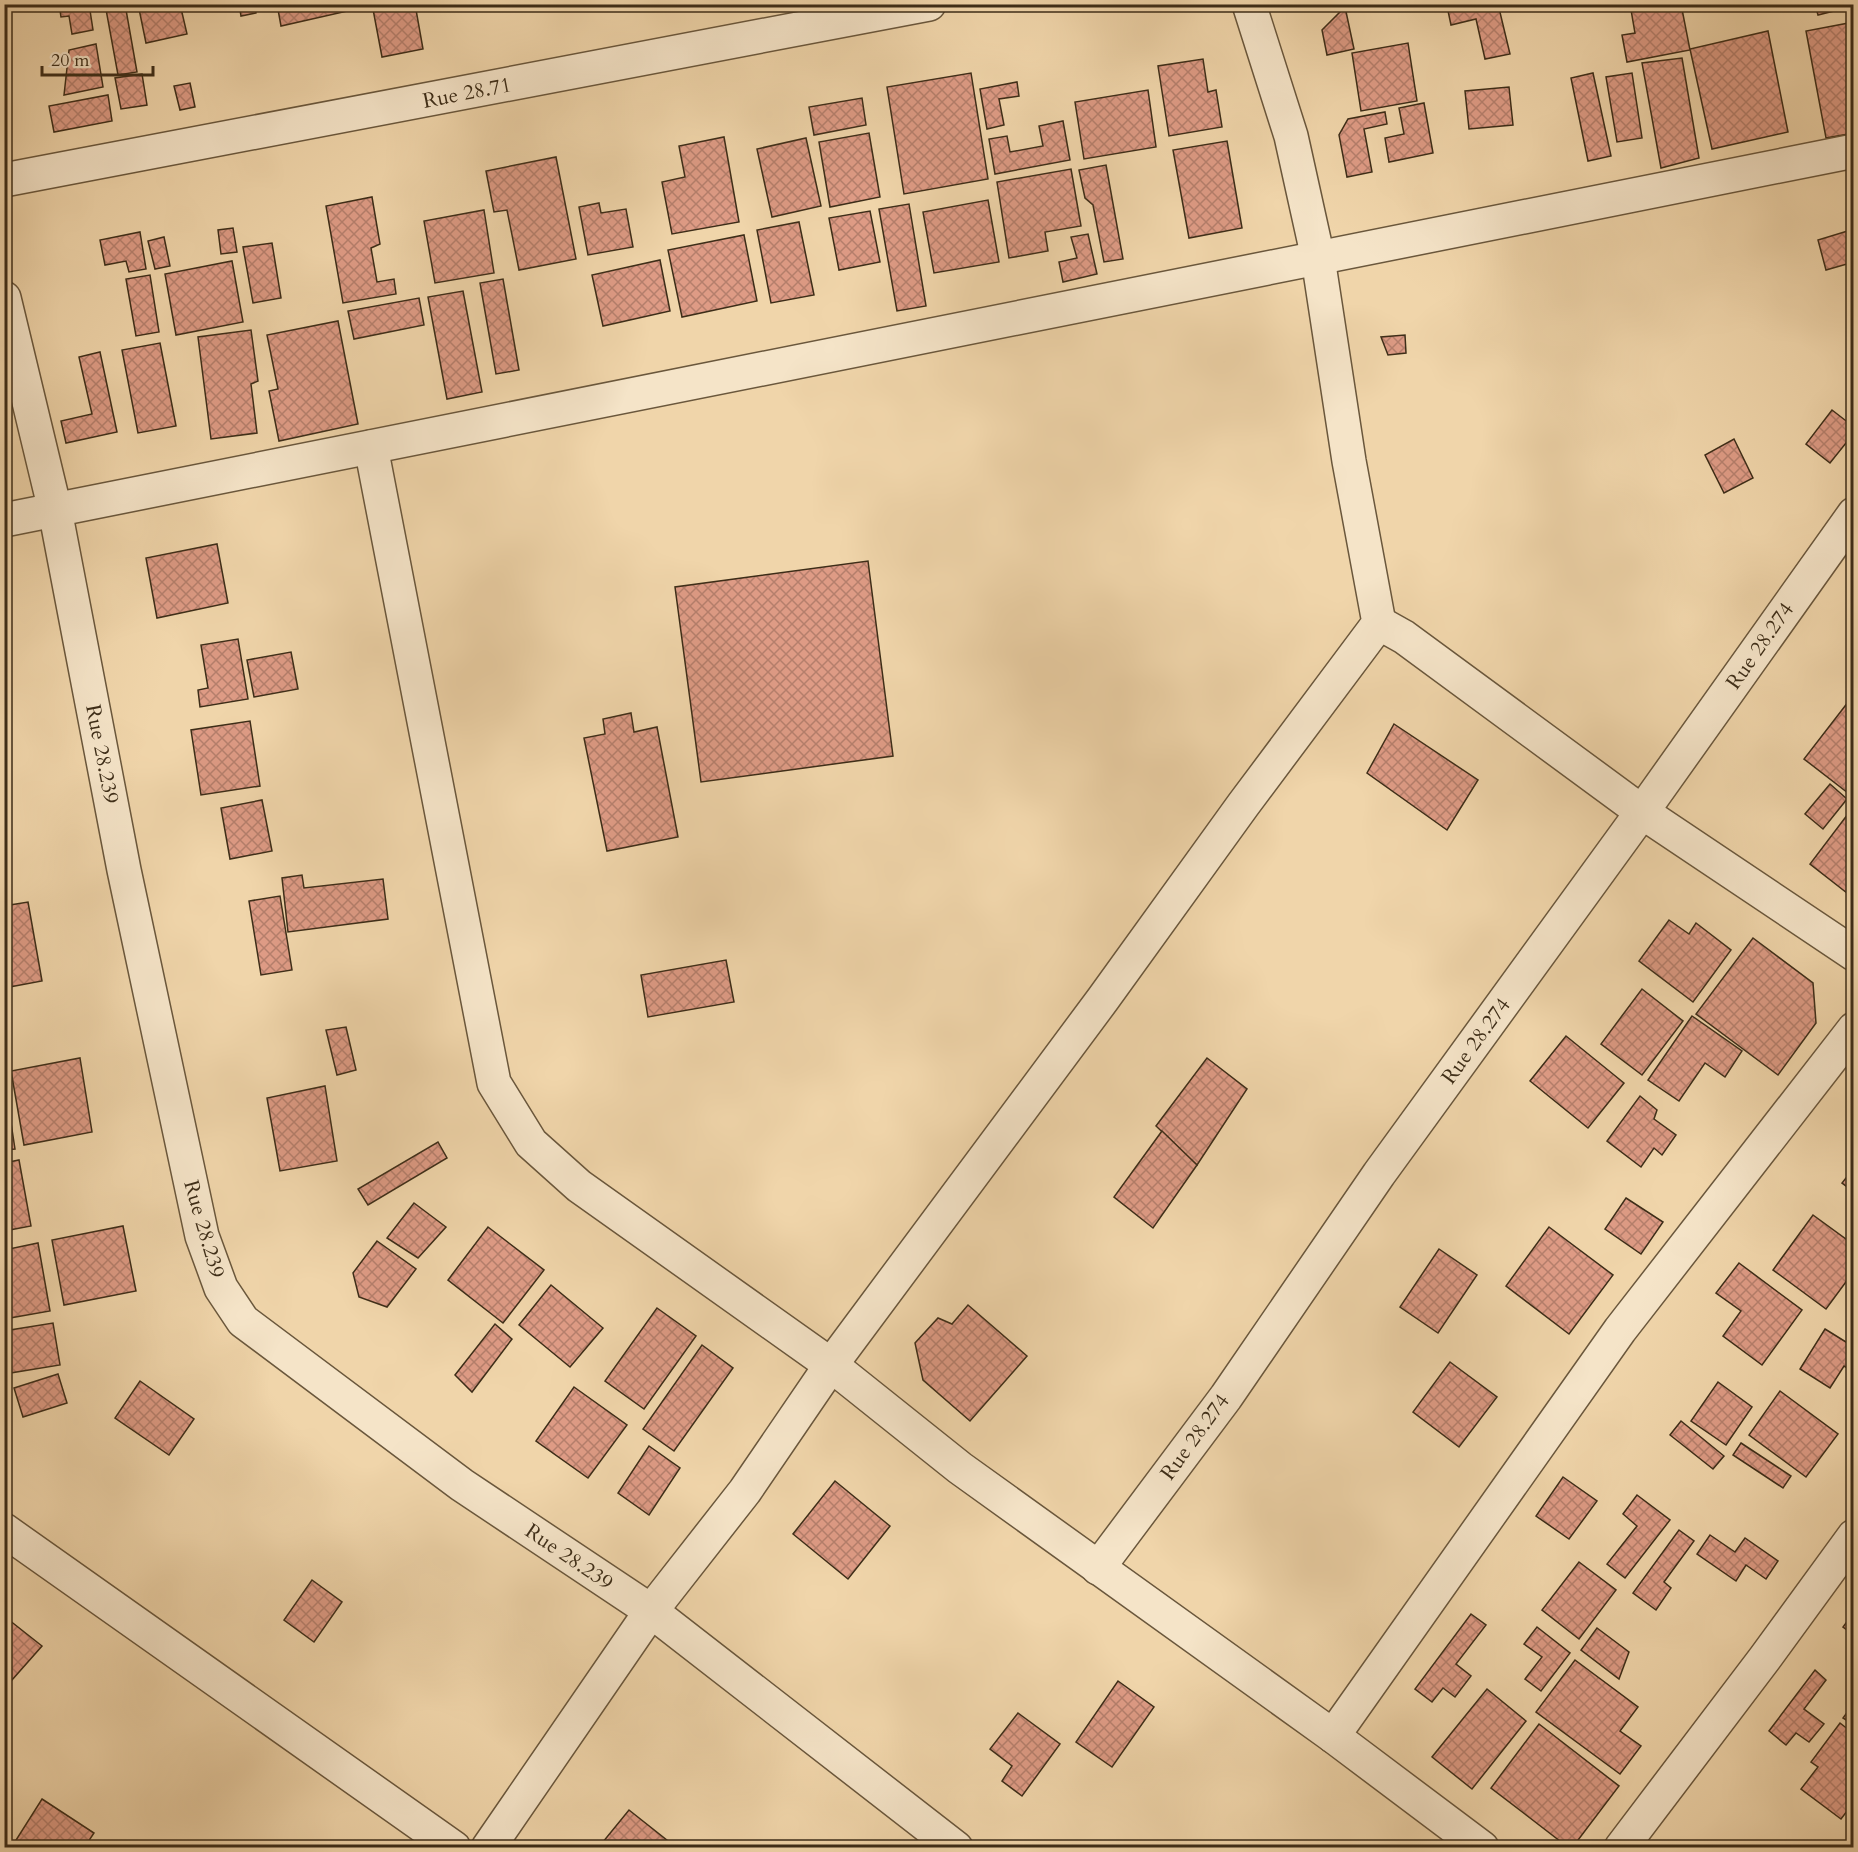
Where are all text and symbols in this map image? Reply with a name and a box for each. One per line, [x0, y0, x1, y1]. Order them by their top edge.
scale bar [42, 39, 153, 77]
text: 20 m [51, 48, 90, 73]
street label: Rue 28.71 [420, 70, 514, 116]
street label: Rue 28.274 [1719, 596, 1801, 695]
street label: Rue 28.239 [78, 702, 126, 806]
street label: Rue 28.274 [1435, 992, 1517, 1090]
street label: Rue 28.239 [176, 1177, 232, 1281]
street label: Rue 28.274 [1154, 1388, 1236, 1486]
street label: Rue 28.239 [519, 1517, 619, 1597]

